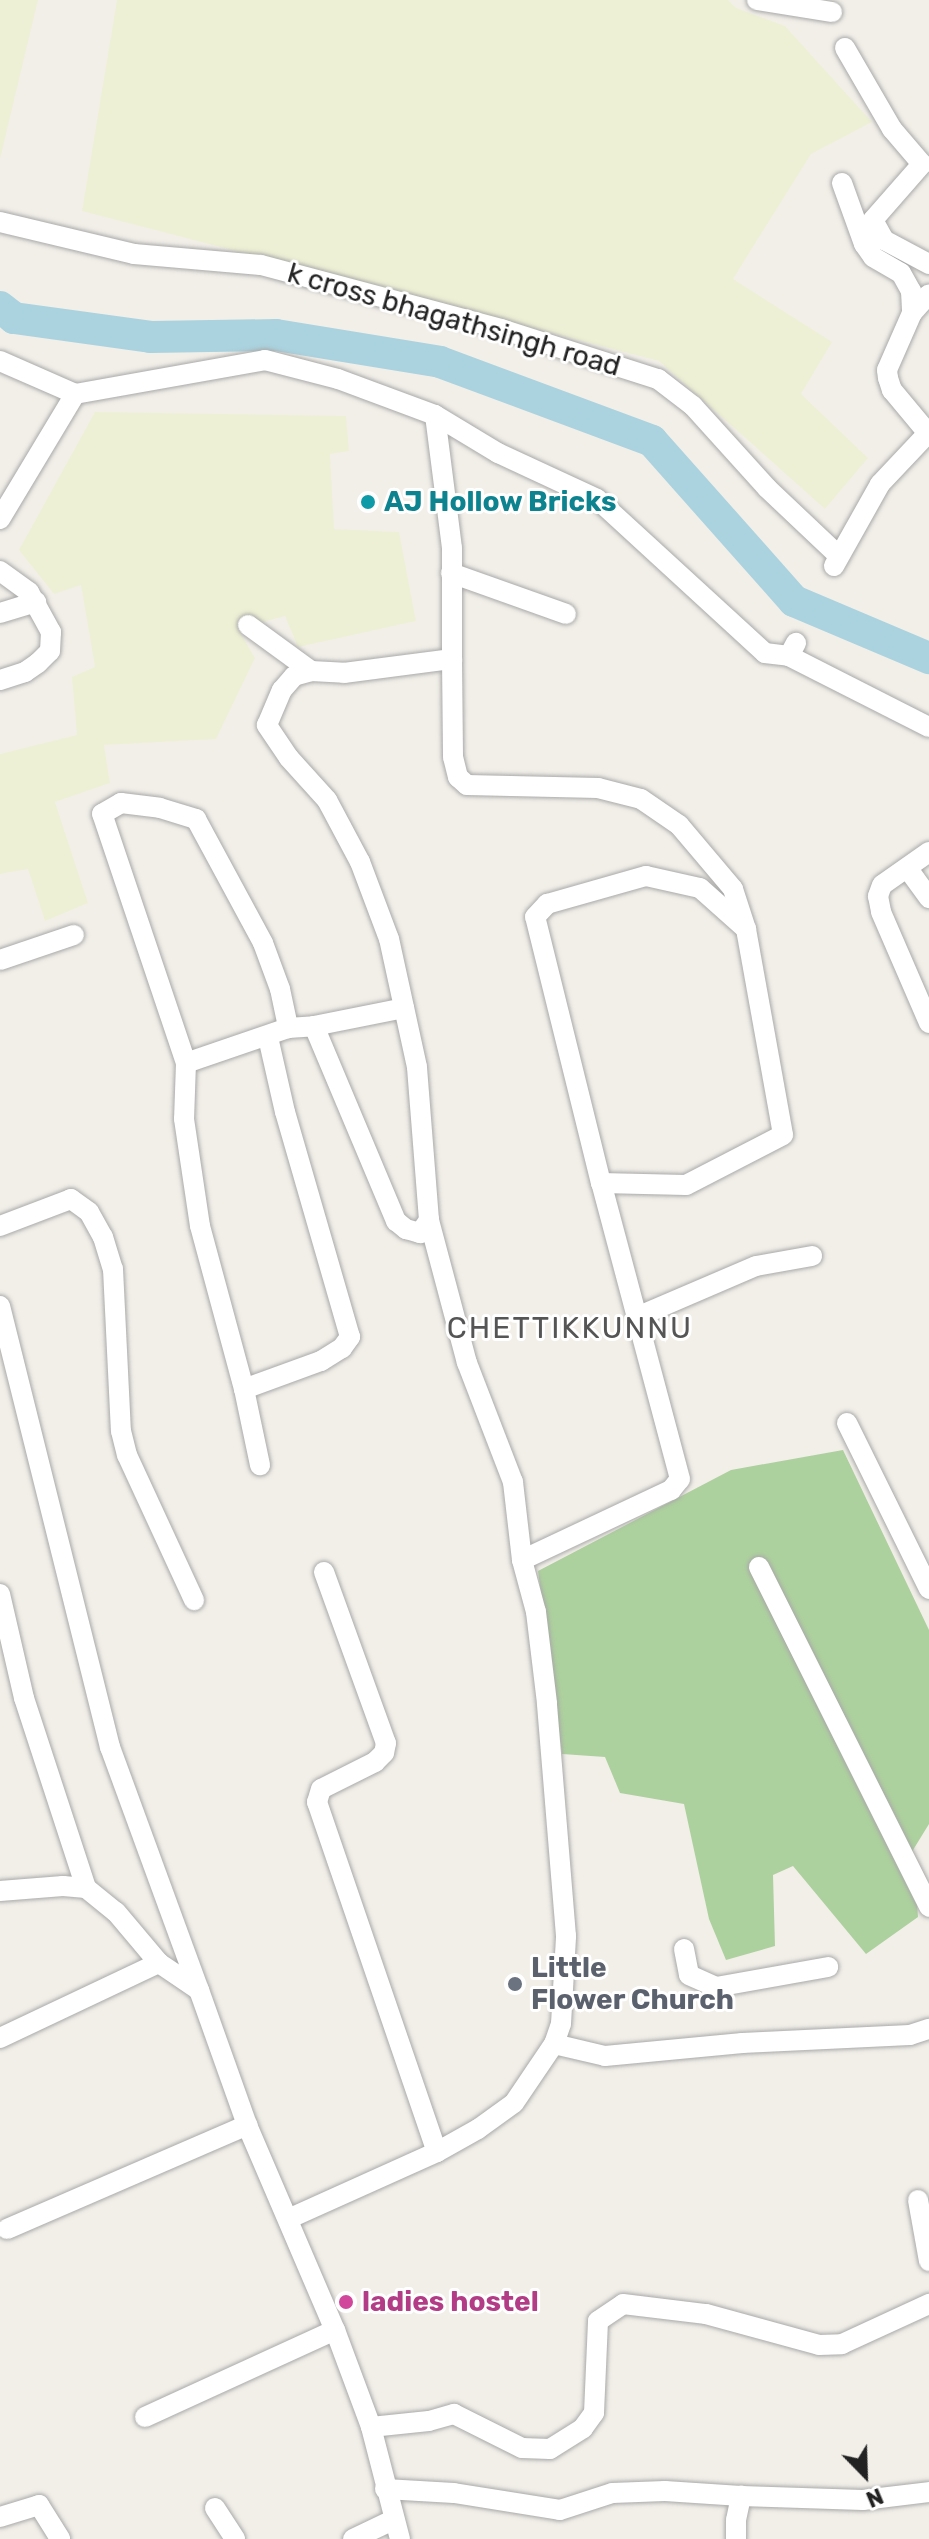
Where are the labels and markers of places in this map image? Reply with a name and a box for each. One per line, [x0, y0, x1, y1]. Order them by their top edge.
place label: AJ Hollow Bricks [384, 485, 617, 519]
marker: AJ Hollow Bricks [359, 493, 377, 511]
place label: Little Flower Church [531, 1951, 734, 2017]
marker: Little Flower Church [506, 1975, 524, 1993]
place label: ladies hostel [362, 2285, 539, 2319]
marker: ladies hostel [337, 2293, 355, 2311]

